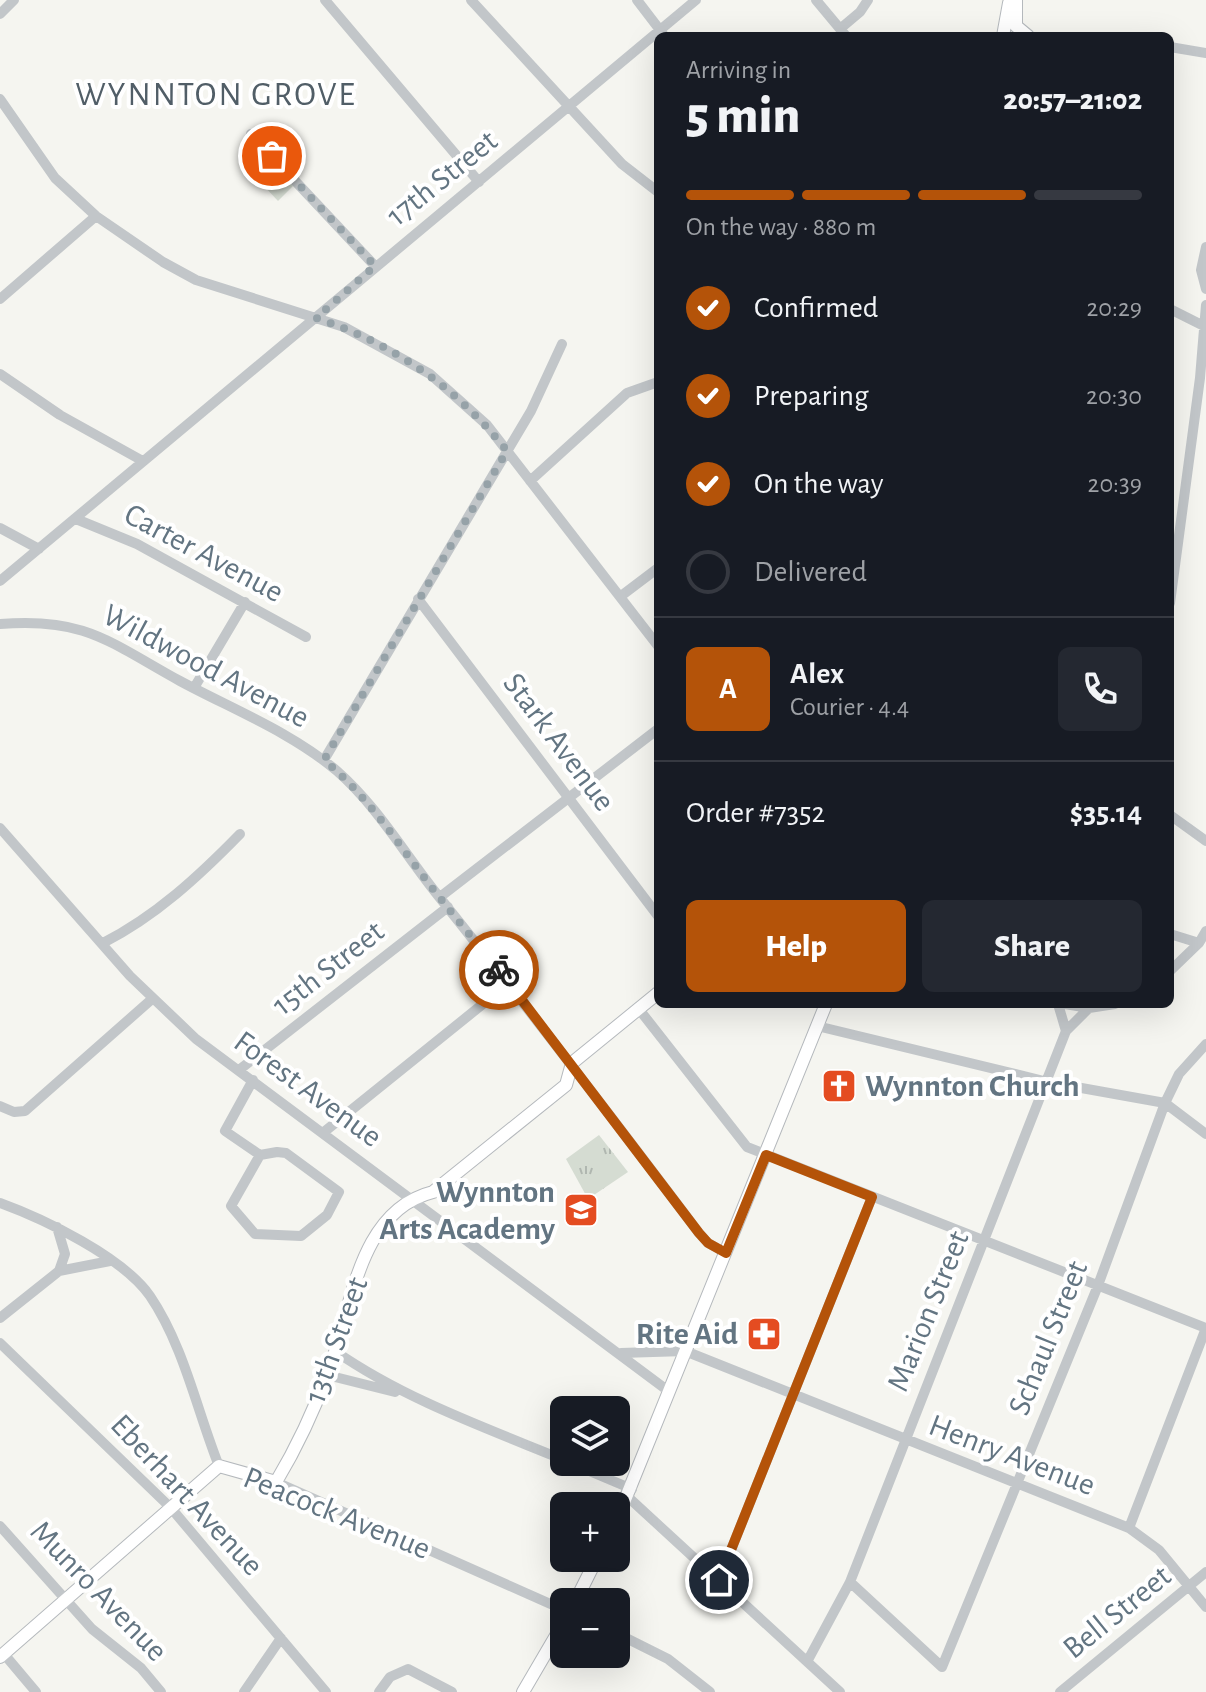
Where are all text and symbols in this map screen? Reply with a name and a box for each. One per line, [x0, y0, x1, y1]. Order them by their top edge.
text: Arriving in [686, 57, 791, 83]
district label: WYNNTON GROVE [75, 78, 357, 112]
text: 20:57–21:02 [1003, 85, 1142, 115]
text: 5 min [686, 90, 800, 142]
pin [238, 122, 306, 190]
street label: 17th Street [381, 124, 503, 232]
icon: bag [250, 134, 294, 178]
text: On the way · 880 m [686, 214, 876, 240]
icon: check [686, 286, 730, 330]
text: Confirmed [754, 293, 878, 323]
text: 20:29 [1086, 295, 1142, 321]
icon: check [686, 374, 730, 418]
text: Preparing [754, 381, 869, 411]
text: 20:30 [1086, 383, 1142, 409]
icon: check [686, 462, 730, 506]
text: On the way [754, 469, 883, 499]
text: 20:39 [1088, 471, 1142, 497]
street label: Carter Avenue [119, 498, 289, 608]
text: Delivered [754, 557, 867, 587]
street label: Wildwood Avenue [98, 598, 314, 734]
button: phone [1058, 647, 1142, 731]
text: Alex [790, 659, 844, 689]
street label: Stark Avenue [497, 667, 621, 817]
text: A [719, 674, 737, 704]
text: Courier · 4.4 [790, 694, 909, 720]
text: Order #7352 [686, 798, 825, 828]
text: $35.14 [1070, 798, 1142, 828]
button: Help [686, 900, 906, 992]
button: Share [922, 900, 1142, 992]
street label: 15th Street [266, 915, 390, 1021]
courier [459, 930, 539, 1010]
icon: bike [477, 948, 521, 992]
street label: Forest Avenue [228, 1025, 388, 1153]
church icon: Wynnton Church [820, 1067, 858, 1105]
place label: Wynnton Church [865, 1070, 1080, 1102]
place label: Wynnton Arts Academy [379, 1176, 556, 1245]
school or university icon: Wynnton Arts Academy [562, 1191, 600, 1229]
street label: Marion Street [881, 1226, 975, 1396]
street label: Schaul Street [1003, 1256, 1093, 1420]
street label: 13th Street [298, 1273, 374, 1407]
pharmacy icon: Rite Aid [745, 1315, 783, 1353]
place label: Rite Aid [636, 1318, 738, 1350]
map controls [550, 1396, 630, 1668]
button: layers [550, 1396, 630, 1476]
street label: Eberhart Avenue [105, 1408, 269, 1582]
street label: Henry Avenue [925, 1409, 1099, 1501]
street label: Peacock Avenue [239, 1461, 435, 1565]
button: + [550, 1492, 630, 1572]
street label: Munro Avenue [24, 1515, 174, 1667]
pin [685, 1546, 753, 1614]
icon: home [697, 1558, 741, 1602]
street label: Bell Street [1057, 1559, 1177, 1665]
button: − [550, 1588, 630, 1668]

